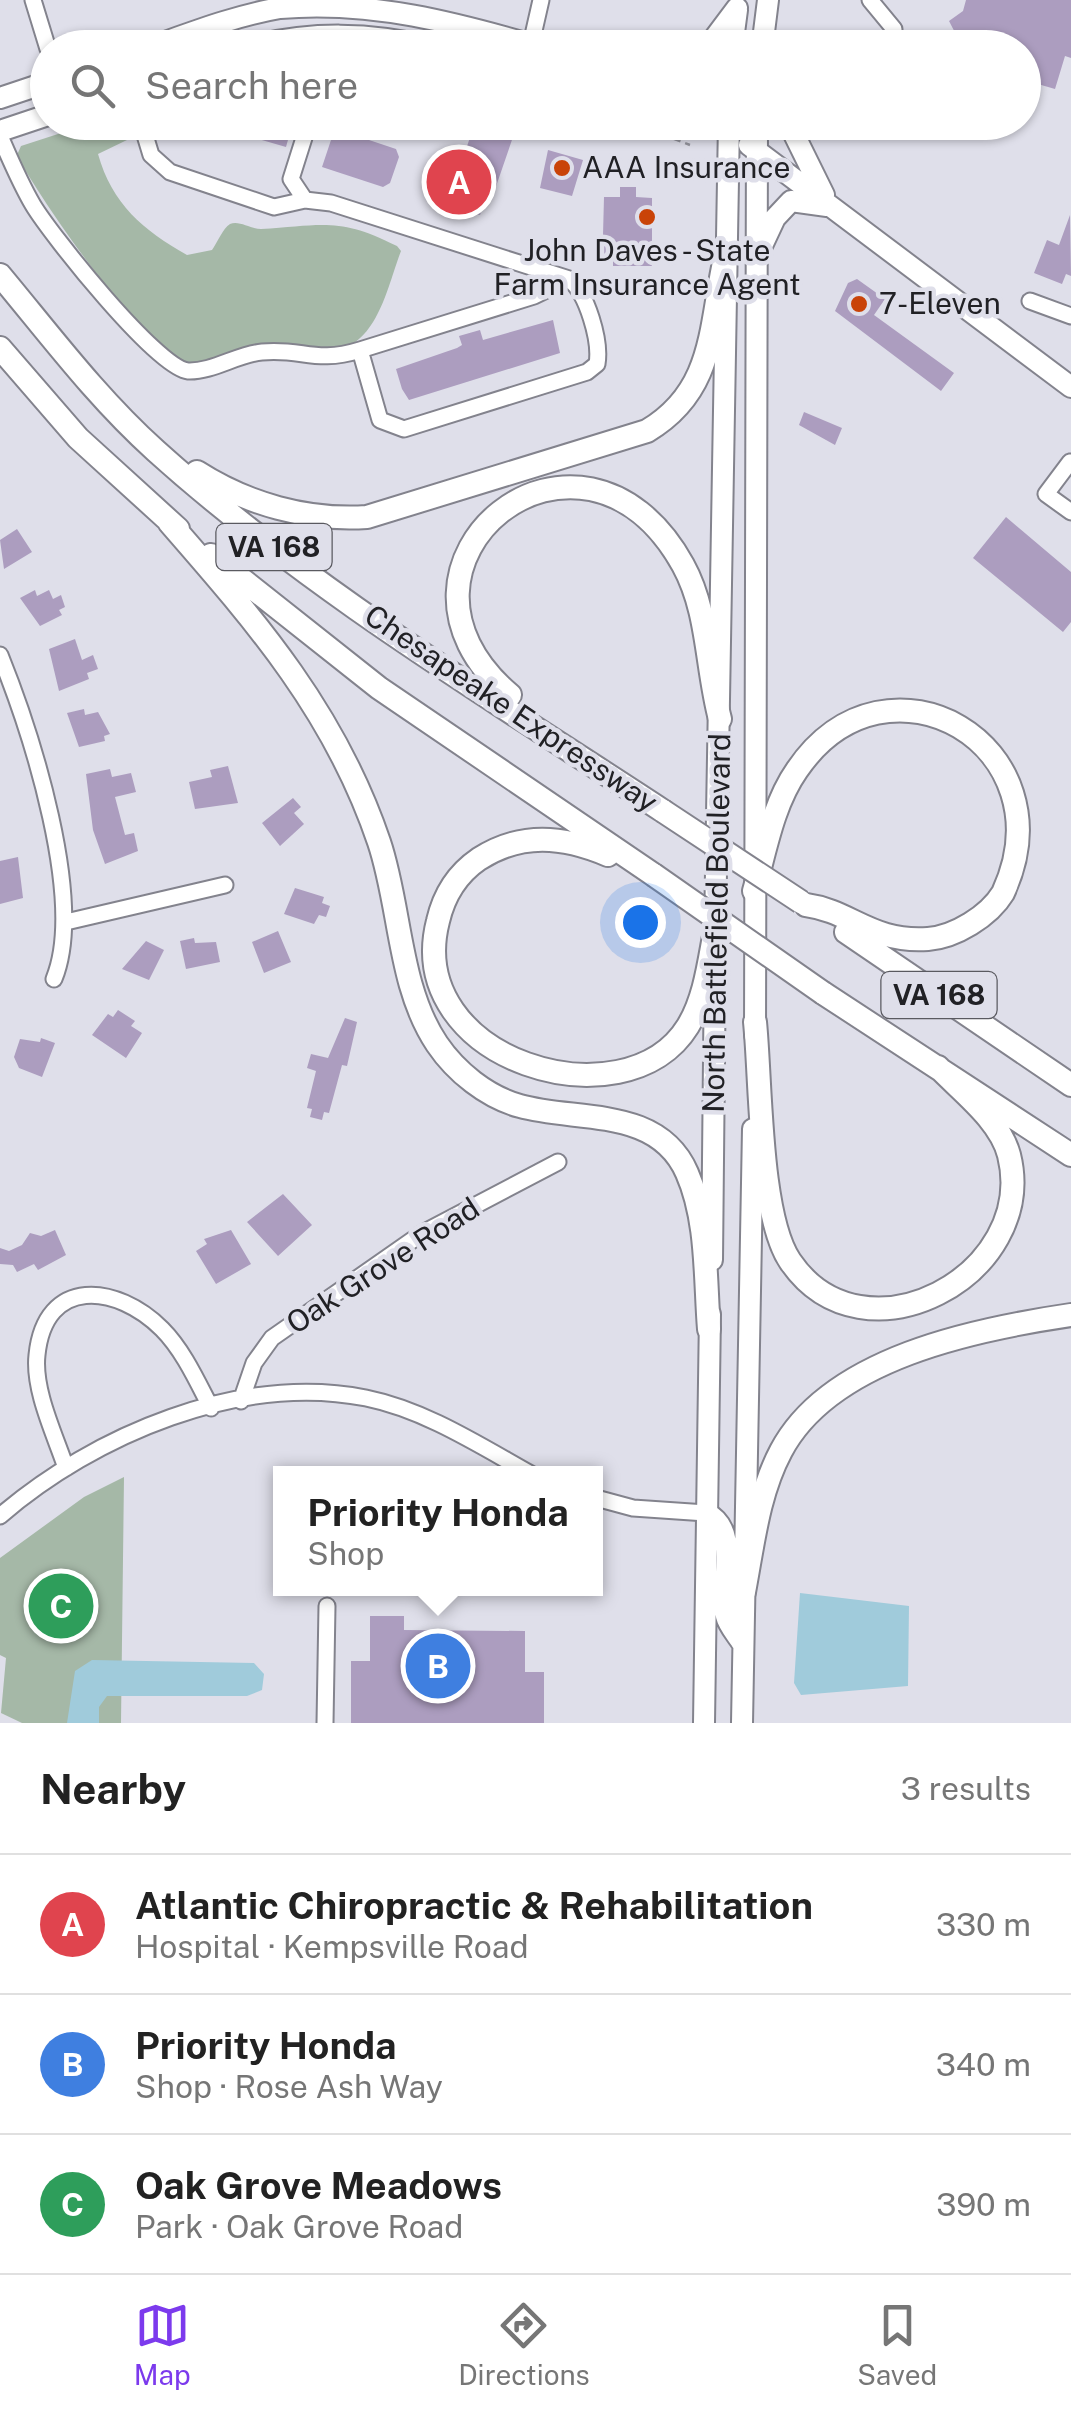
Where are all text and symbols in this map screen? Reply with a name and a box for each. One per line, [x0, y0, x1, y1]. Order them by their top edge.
search box [30, 30, 1041, 140]
icon: search [65, 58, 120, 113]
text: Search here [145, 63, 358, 108]
pin: A [426, 144, 492, 220]
place label: AAA Insurance [582, 149, 790, 185]
marker: AAA Insurance [551, 157, 573, 179]
marker: John Daves - State Farm Insurance Agent [636, 206, 658, 228]
place label: John Daves - State Farm Insurance Agent [493, 232, 801, 302]
place label: 7-Eleven [879, 285, 1001, 321]
marker: 7-Eleven [848, 293, 870, 315]
road number: VA 168 [216, 524, 332, 570]
street label: Chesapeake Expressway [358, 597, 665, 820]
street label: North Battlefield Boulevard [695, 733, 737, 1113]
your location [615, 897, 666, 948]
road number: VA 168 [882, 972, 996, 1018]
street label: Oak Grove Road [279, 1189, 486, 1341]
popup [273, 1466, 603, 1596]
text: Priority Honda [307, 1490, 569, 1535]
text: Shop [307, 1535, 384, 1572]
pin: C [28, 1568, 94, 1644]
pin: B [406, 1628, 470, 1704]
text: Nearby [40, 1764, 186, 1813]
text: 3 results [901, 1770, 1031, 1807]
text: Atlantic Chiropractic & Rehabilitation [135, 1883, 813, 1928]
text: A [61, 1906, 84, 1943]
text: 330 m [936, 1906, 1031, 1943]
text: Hospital · Kempsville Road [135, 1928, 529, 1965]
text: Priority Honda [135, 2023, 397, 2068]
text: B [62, 2046, 83, 2083]
text: 340 m [936, 2046, 1031, 2083]
text: Shop · Rose Ash Way [135, 2068, 443, 2105]
text: Oak Grove Meadows [135, 2163, 502, 2208]
text: C [61, 2186, 84, 2223]
text: 390 m [936, 2186, 1031, 2223]
text: Park · Oak Grove Road [135, 2208, 463, 2245]
tab: Map [134, 2298, 191, 2391]
tab: Directions [458, 2298, 590, 2391]
tab: Saved [857, 2298, 937, 2391]

